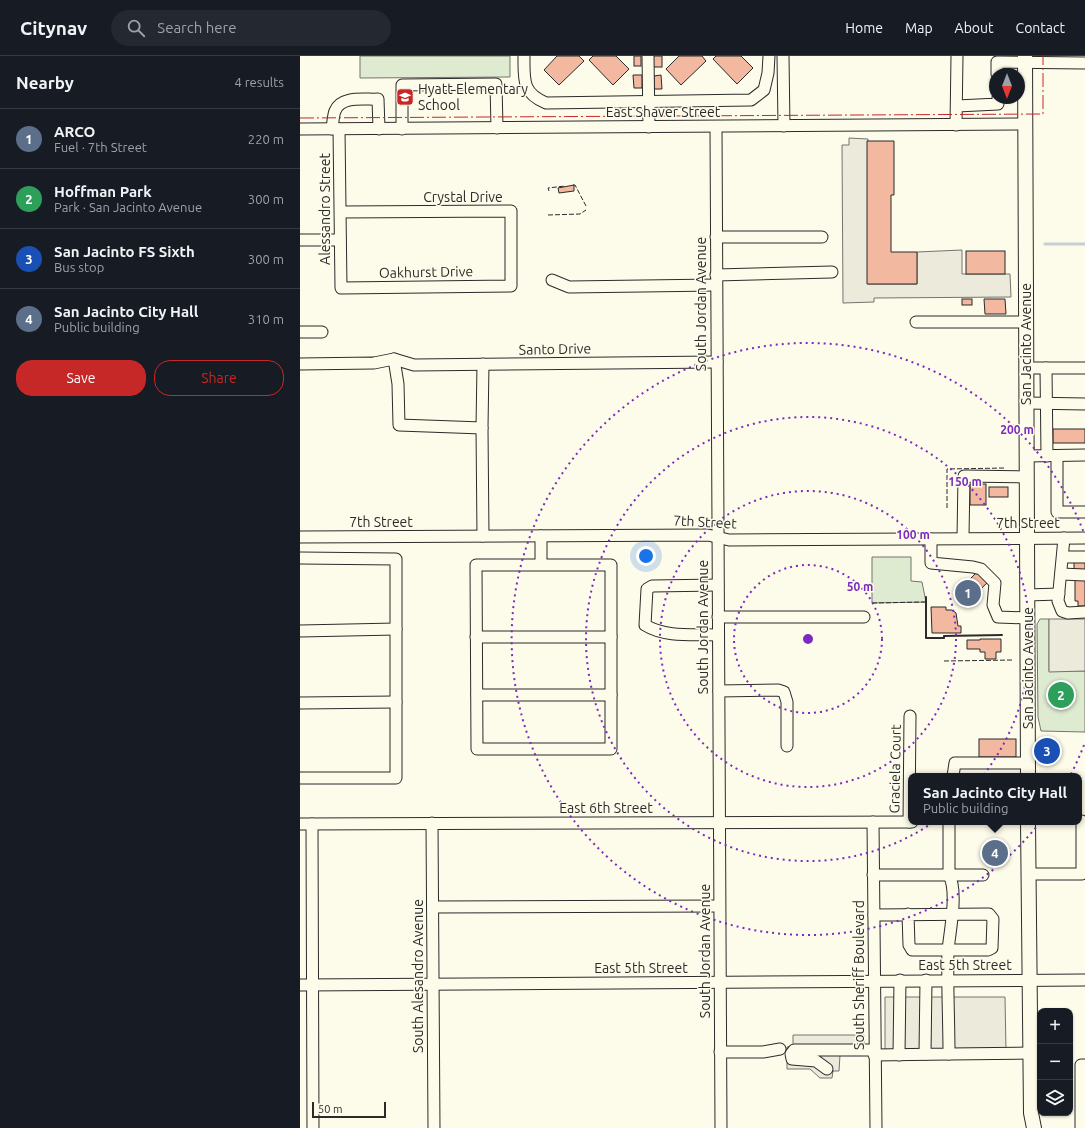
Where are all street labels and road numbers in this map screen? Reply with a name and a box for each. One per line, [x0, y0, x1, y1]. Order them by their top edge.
street label: East Shaver Street [606, 104, 721, 120]
street label: Alessandro Street [317, 153, 333, 265]
street label: Crystal Drive [423, 189, 503, 205]
street label: South Jordan Avenue [693, 237, 709, 371]
street label: Oakhurst Drive [379, 263, 473, 281]
street label: San Jacinto Avenue [1018, 283, 1034, 405]
street label: Santo Drive [519, 340, 591, 358]
street label: 7th Street [673, 512, 738, 532]
street label: 7th Street [349, 514, 413, 530]
street label: 7th Street [996, 515, 1060, 531]
street label: South Jordan Avenue [695, 560, 711, 694]
street label: San Jacinto Avenue [1020, 607, 1036, 729]
street label: Graciela Court [886, 724, 904, 814]
street label: East 6th Street [559, 800, 653, 816]
street label: South Jordan Avenue [697, 884, 713, 1018]
street label: South Alesandro Avenue [410, 899, 426, 1053]
street label: South Sheriff Boulevard [851, 900, 867, 1050]
street label: East 5th Street [918, 957, 1012, 973]
street label: East 5th Street [594, 960, 688, 976]

